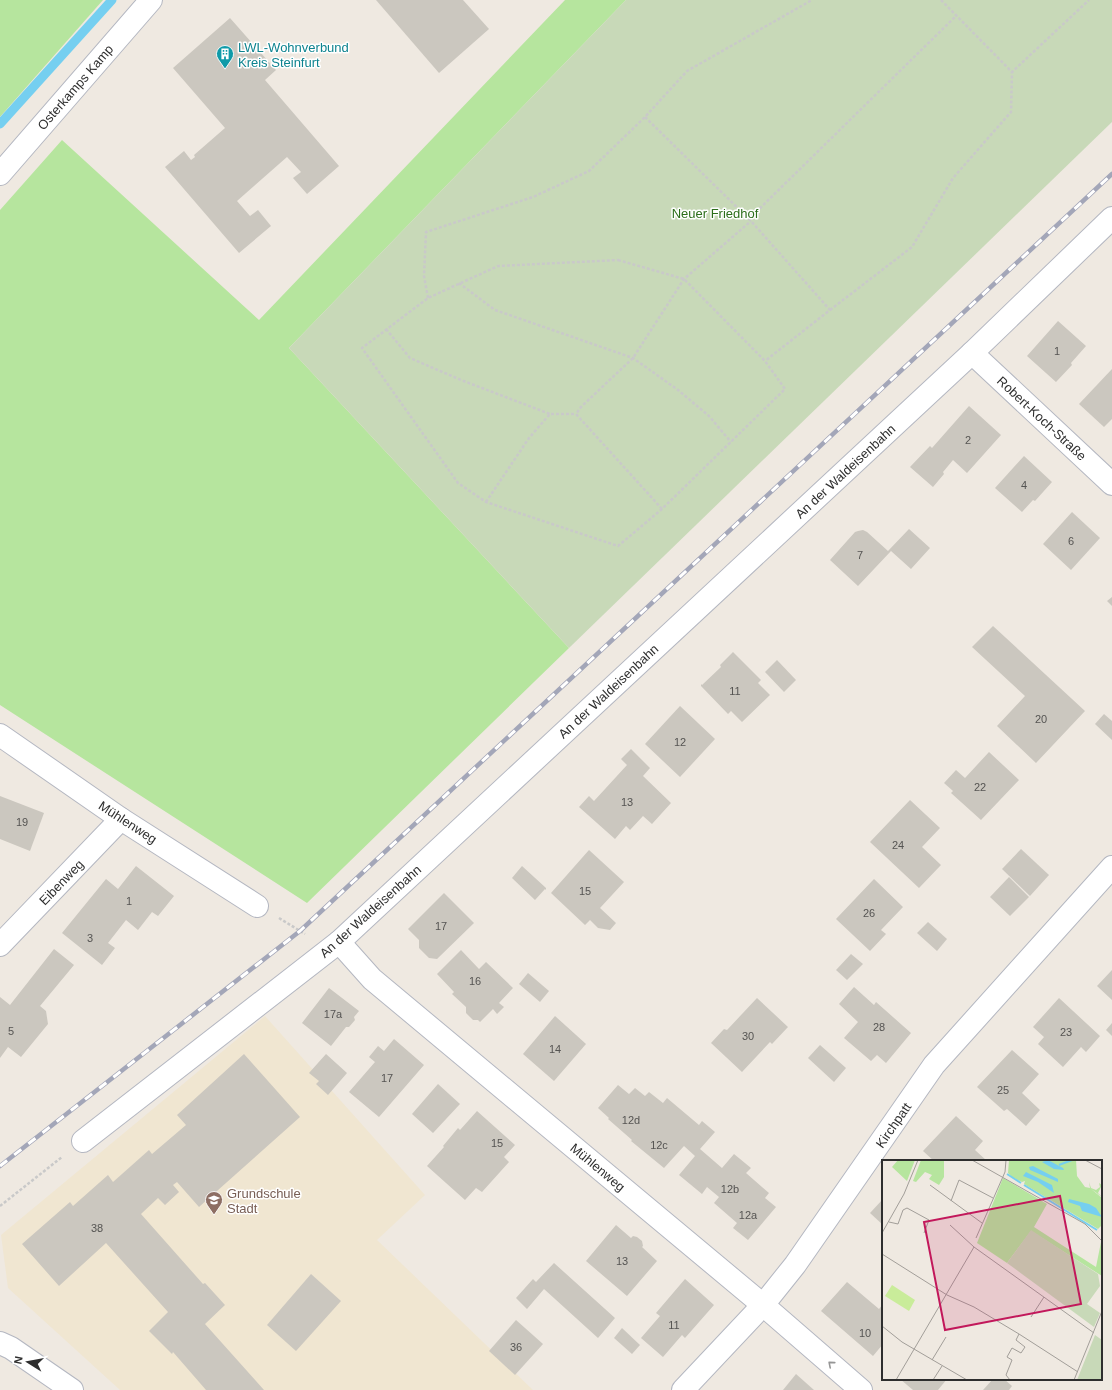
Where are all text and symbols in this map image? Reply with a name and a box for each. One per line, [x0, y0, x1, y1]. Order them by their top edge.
place label: LWL-Wohnverbund Kreis Steinfurt [238, 40, 349, 70]
street label: Osterkamps Kamp [34, 42, 116, 133]
building icon: LWL-Wohnverbund Kreis Steinfurt [215, 44, 235, 69]
park label: Neuer Friedhof [672, 206, 759, 221]
house number: 1 [1054, 345, 1060, 357]
street label: Robert-Koch-Straße [994, 373, 1089, 464]
street label: An der Waldeisenbahn [792, 421, 898, 522]
house number: 2 [965, 434, 971, 446]
house number: 4 [1021, 479, 1027, 491]
house number: 6 [1068, 535, 1074, 547]
house number: 7 [857, 549, 863, 561]
street label: An der Waldeisenbahn [555, 641, 661, 742]
house number: 11 [729, 685, 741, 697]
house number: 20 [1035, 713, 1047, 725]
house number: 12 [674, 736, 686, 748]
house number: 22 [974, 781, 986, 793]
house number: 13 [621, 796, 633, 808]
street label: Mühlenweg [96, 798, 160, 847]
house number: 19 [16, 816, 28, 828]
house number: 24 [892, 839, 904, 851]
street label: Eibenweg [36, 857, 87, 908]
street label: An der Waldeisenbahn [317, 862, 424, 961]
house number: 15 [579, 885, 591, 897]
house number: 1 [126, 895, 132, 907]
house number: 26 [863, 907, 875, 919]
house number: 17 [435, 920, 447, 932]
house number: 3 [87, 932, 93, 944]
house number: 16 [469, 975, 481, 987]
house number: 17a [324, 1008, 343, 1020]
house number: 28 [873, 1021, 885, 1033]
house number: 5 [8, 1025, 14, 1037]
house number: 23 [1060, 1026, 1072, 1038]
house number: 30 [742, 1030, 754, 1042]
house number: 14 [549, 1043, 561, 1055]
house number: 17 [381, 1072, 393, 1084]
house number: 25 [997, 1084, 1009, 1096]
street label: Kirchpatt [873, 1100, 914, 1151]
house number: 12d [622, 1114, 640, 1126]
house number: 15 [491, 1137, 503, 1149]
house number: 12c [650, 1139, 668, 1151]
street label: Mühlenweg [567, 1140, 628, 1195]
inset map [882, 1160, 1102, 1380]
house number: 12b [721, 1183, 739, 1195]
place label: Grundschule Stadt [227, 1186, 301, 1216]
school or university icon: Grundschule Stadt [204, 1190, 224, 1215]
house number: 12a [739, 1209, 758, 1221]
house number: 38 [91, 1222, 103, 1234]
house number: 13 [616, 1255, 628, 1267]
house number: 11 [668, 1319, 680, 1331]
house number: 10 [859, 1327, 871, 1339]
house number: 36 [510, 1341, 522, 1353]
north arrow [8, 1342, 48, 1382]
text: N [12, 1355, 25, 1365]
one-way arrow [828, 1362, 836, 1369]

